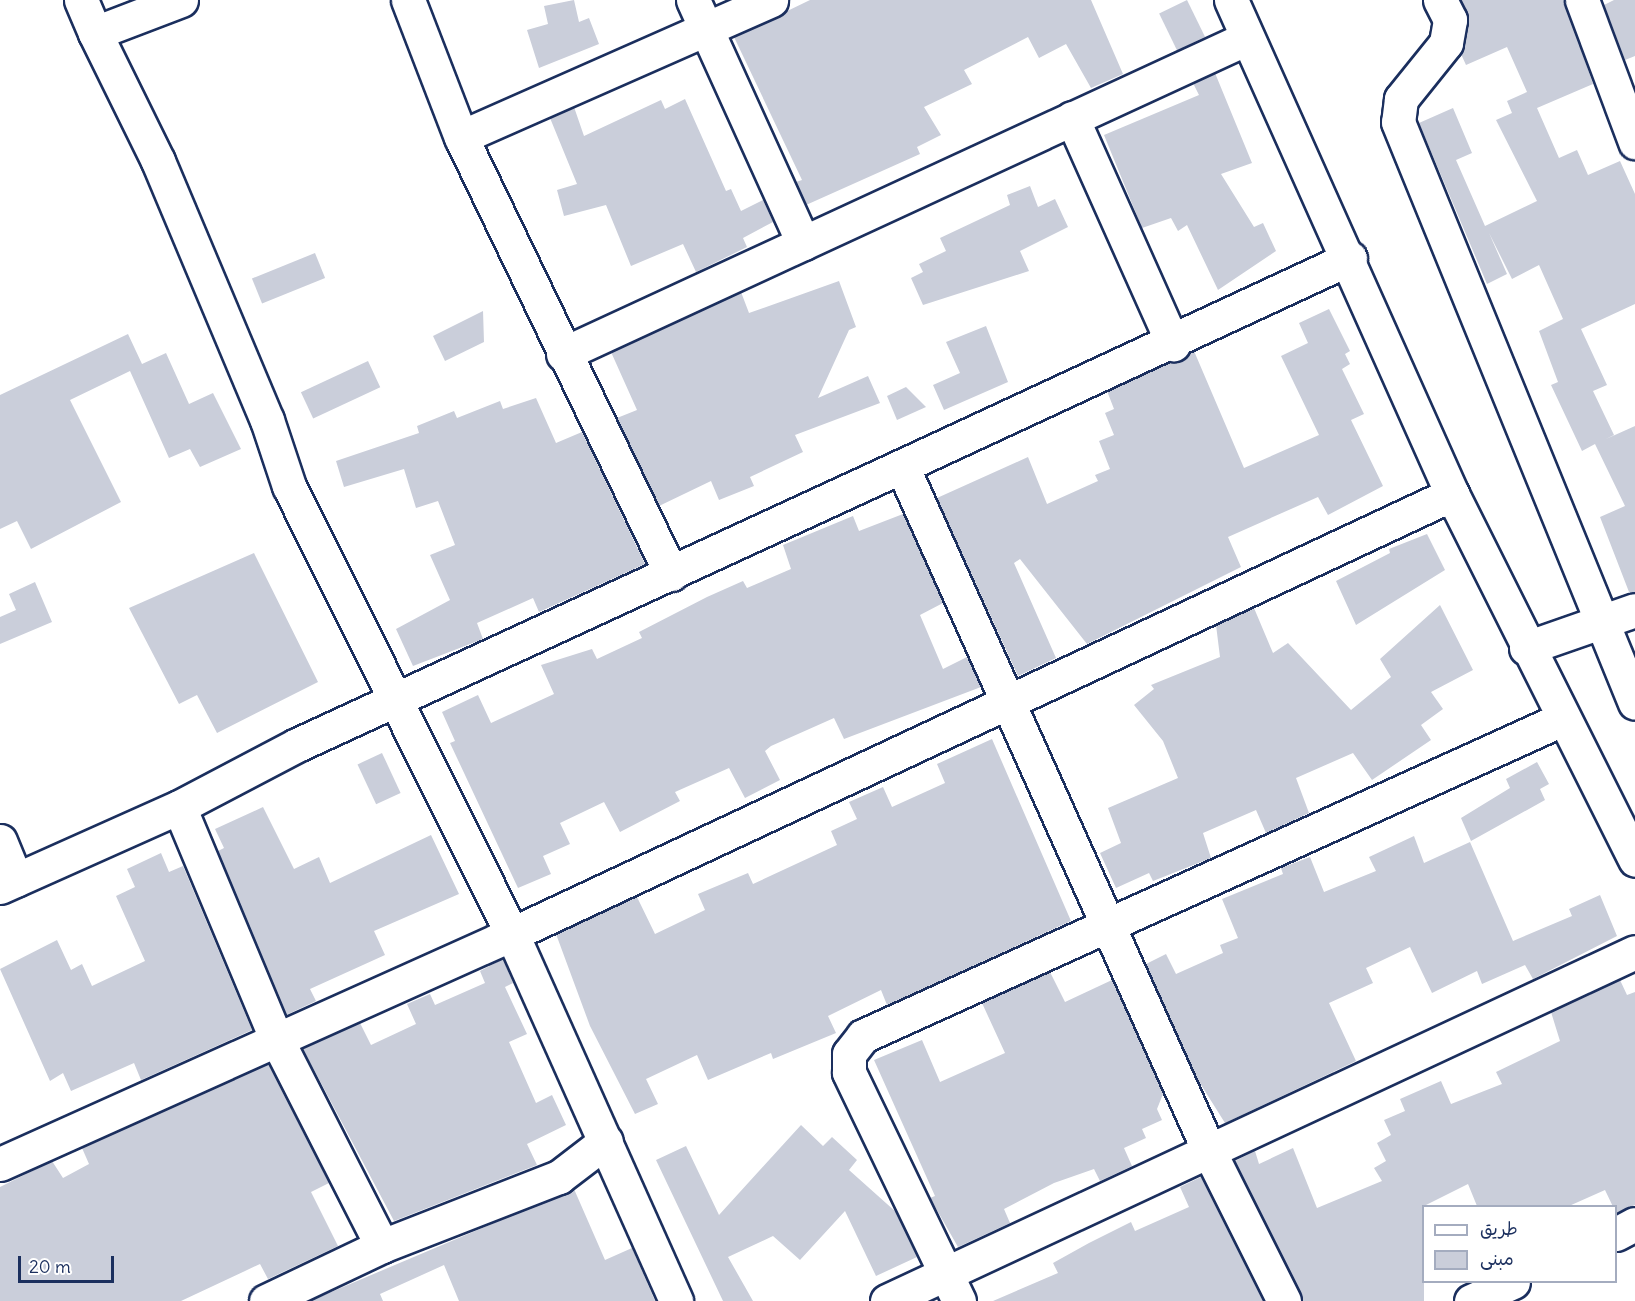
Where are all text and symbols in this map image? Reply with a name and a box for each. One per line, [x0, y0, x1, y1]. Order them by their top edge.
legend [1422, 1205, 1617, 1283]
text: طريق [1480, 1217, 1518, 1240]
scale bar [21, 1244, 117, 1282]
text: مبنى [1480, 1247, 1514, 1270]
text: 20 m [29, 1255, 71, 1278]

